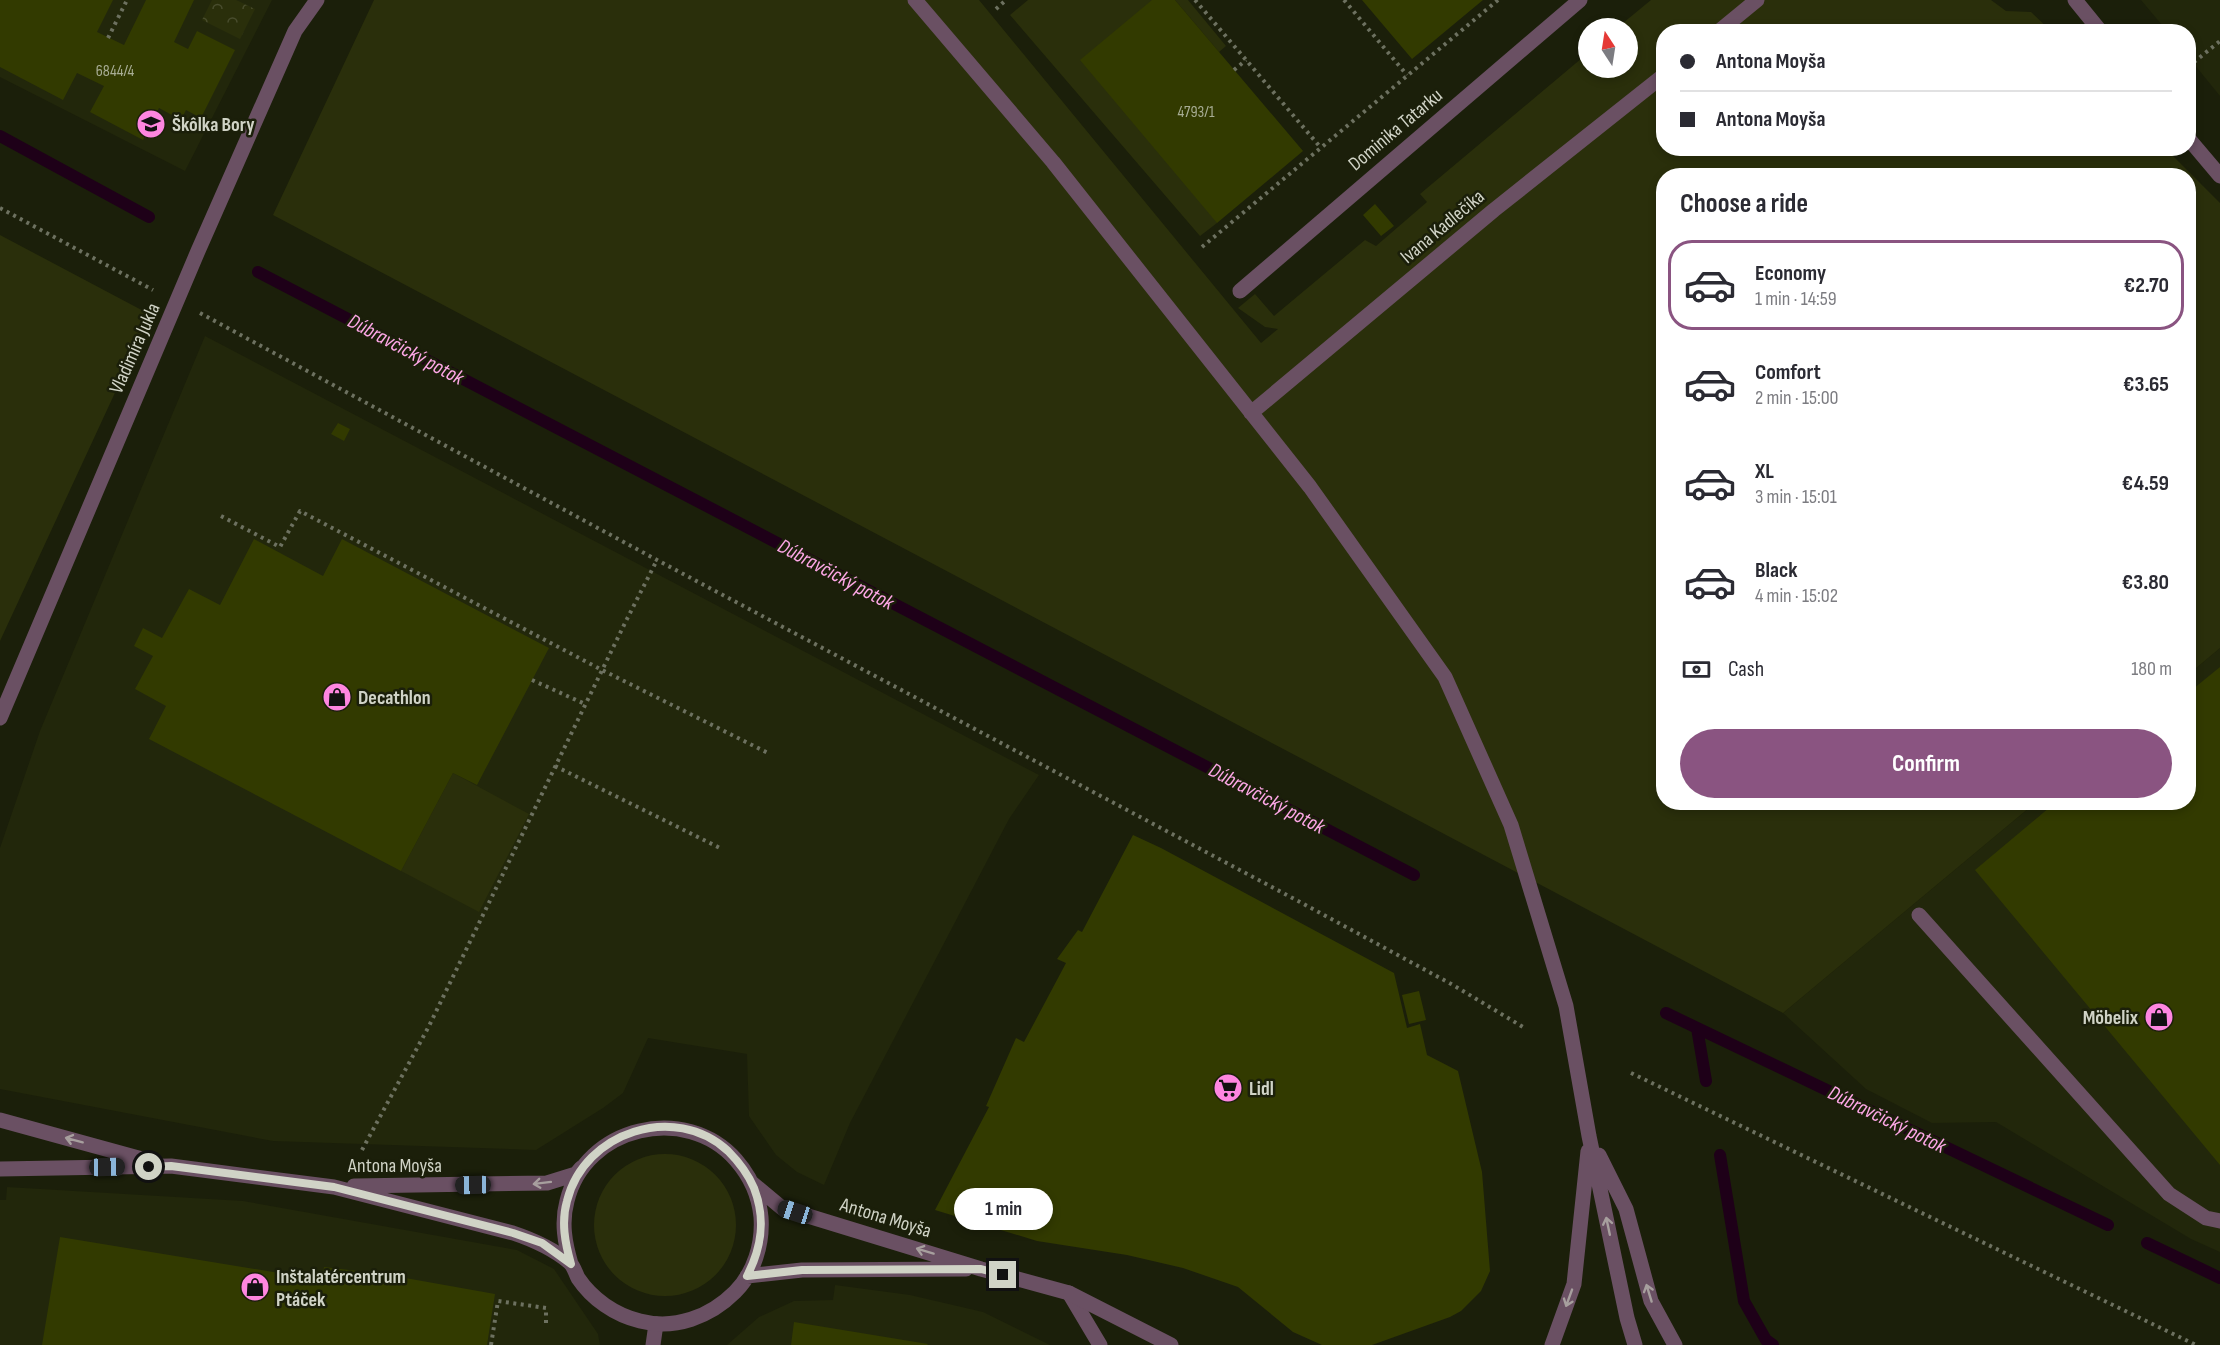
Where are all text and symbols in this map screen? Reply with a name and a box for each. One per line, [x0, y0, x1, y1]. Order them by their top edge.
north arrow [1578, 18, 1638, 78]
map controls [1578, 18, 1638, 78]
text: Antona Moyša [1716, 48, 1826, 75]
house number: 6844/4 [96, 62, 135, 81]
street label: Dominika Tatarku [1344, 83, 1448, 176]
house number: 4793/1 [1177, 103, 1215, 122]
text: Antona Moyša [1716, 106, 1826, 133]
school or university icon: Škôlka Bory [135, 108, 167, 140]
place label: Škôlka Bory [172, 113, 255, 137]
street label: Ivana Kadlečíka [1396, 185, 1490, 269]
text: Choose a ride [1680, 188, 1808, 220]
icon: car [1683, 258, 1737, 312]
text: Economy [1755, 260, 1826, 287]
text: €2.70 [2124, 272, 2169, 299]
text: 1 min · 14:59 [1755, 287, 1837, 311]
street label: Vladimíra Jukla [104, 299, 166, 398]
water label: Dúbravčický potok [343, 308, 469, 391]
icon: car [1683, 357, 1737, 411]
text: Comfort [1755, 359, 1821, 386]
text: €3.65 [2123, 371, 2169, 398]
text: 2 min · 15:00 [1755, 386, 1839, 410]
icon: car [1683, 456, 1737, 510]
text: XL [1755, 458, 1774, 485]
text: €4.59 [2122, 470, 2169, 497]
text: 3 min · 15:01 [1755, 485, 1837, 509]
water label: Dúbravčický potok [773, 533, 899, 616]
icon: car [1683, 555, 1737, 609]
text: Black [1755, 557, 1797, 584]
text: €3.80 [2122, 569, 2169, 596]
text: 4 min · 15:02 [1755, 584, 1838, 608]
icon: cash [1680, 653, 1713, 686]
text: Cash [1728, 656, 1764, 683]
text: 180 m [2131, 657, 2172, 681]
shop icon: Decathlon [321, 681, 353, 713]
place label: Decathlon [358, 686, 431, 710]
button: Confirm [1680, 729, 2172, 798]
water label: Dúbravčický potok [1204, 757, 1330, 840]
shop icon: Möbelix [2143, 1001, 2175, 1033]
place label: Möbelix [2083, 1006, 2139, 1030]
supermarket icon: Lidl [1212, 1072, 1244, 1104]
place label: Lidl [1249, 1077, 1274, 1101]
water label: Dúbravčický potok [1824, 1080, 1951, 1159]
one-way arrow [64, 1134, 83, 1145]
route start [135, 1153, 162, 1180]
street label: Antona Moyša [347, 1154, 442, 1178]
car [89, 1158, 125, 1176]
car [455, 1176, 491, 1194]
one-way arrow [532, 1178, 552, 1189]
callout: 1 min [954, 1188, 1052, 1230]
street label: Antona Moyša [836, 1192, 934, 1243]
text: 1 min [985, 1197, 1022, 1221]
car [775, 1198, 815, 1226]
one-way arrow [1602, 1217, 1613, 1237]
one-way arrow [916, 1245, 935, 1256]
route end [989, 1261, 1016, 1288]
place label: Inštalatércentrum Ptáček [276, 1265, 406, 1312]
shop icon: Inštalatércentrum Ptáček [239, 1271, 271, 1303]
one-way arrow [1643, 1284, 1654, 1303]
one-way arrow [1562, 1288, 1573, 1307]

